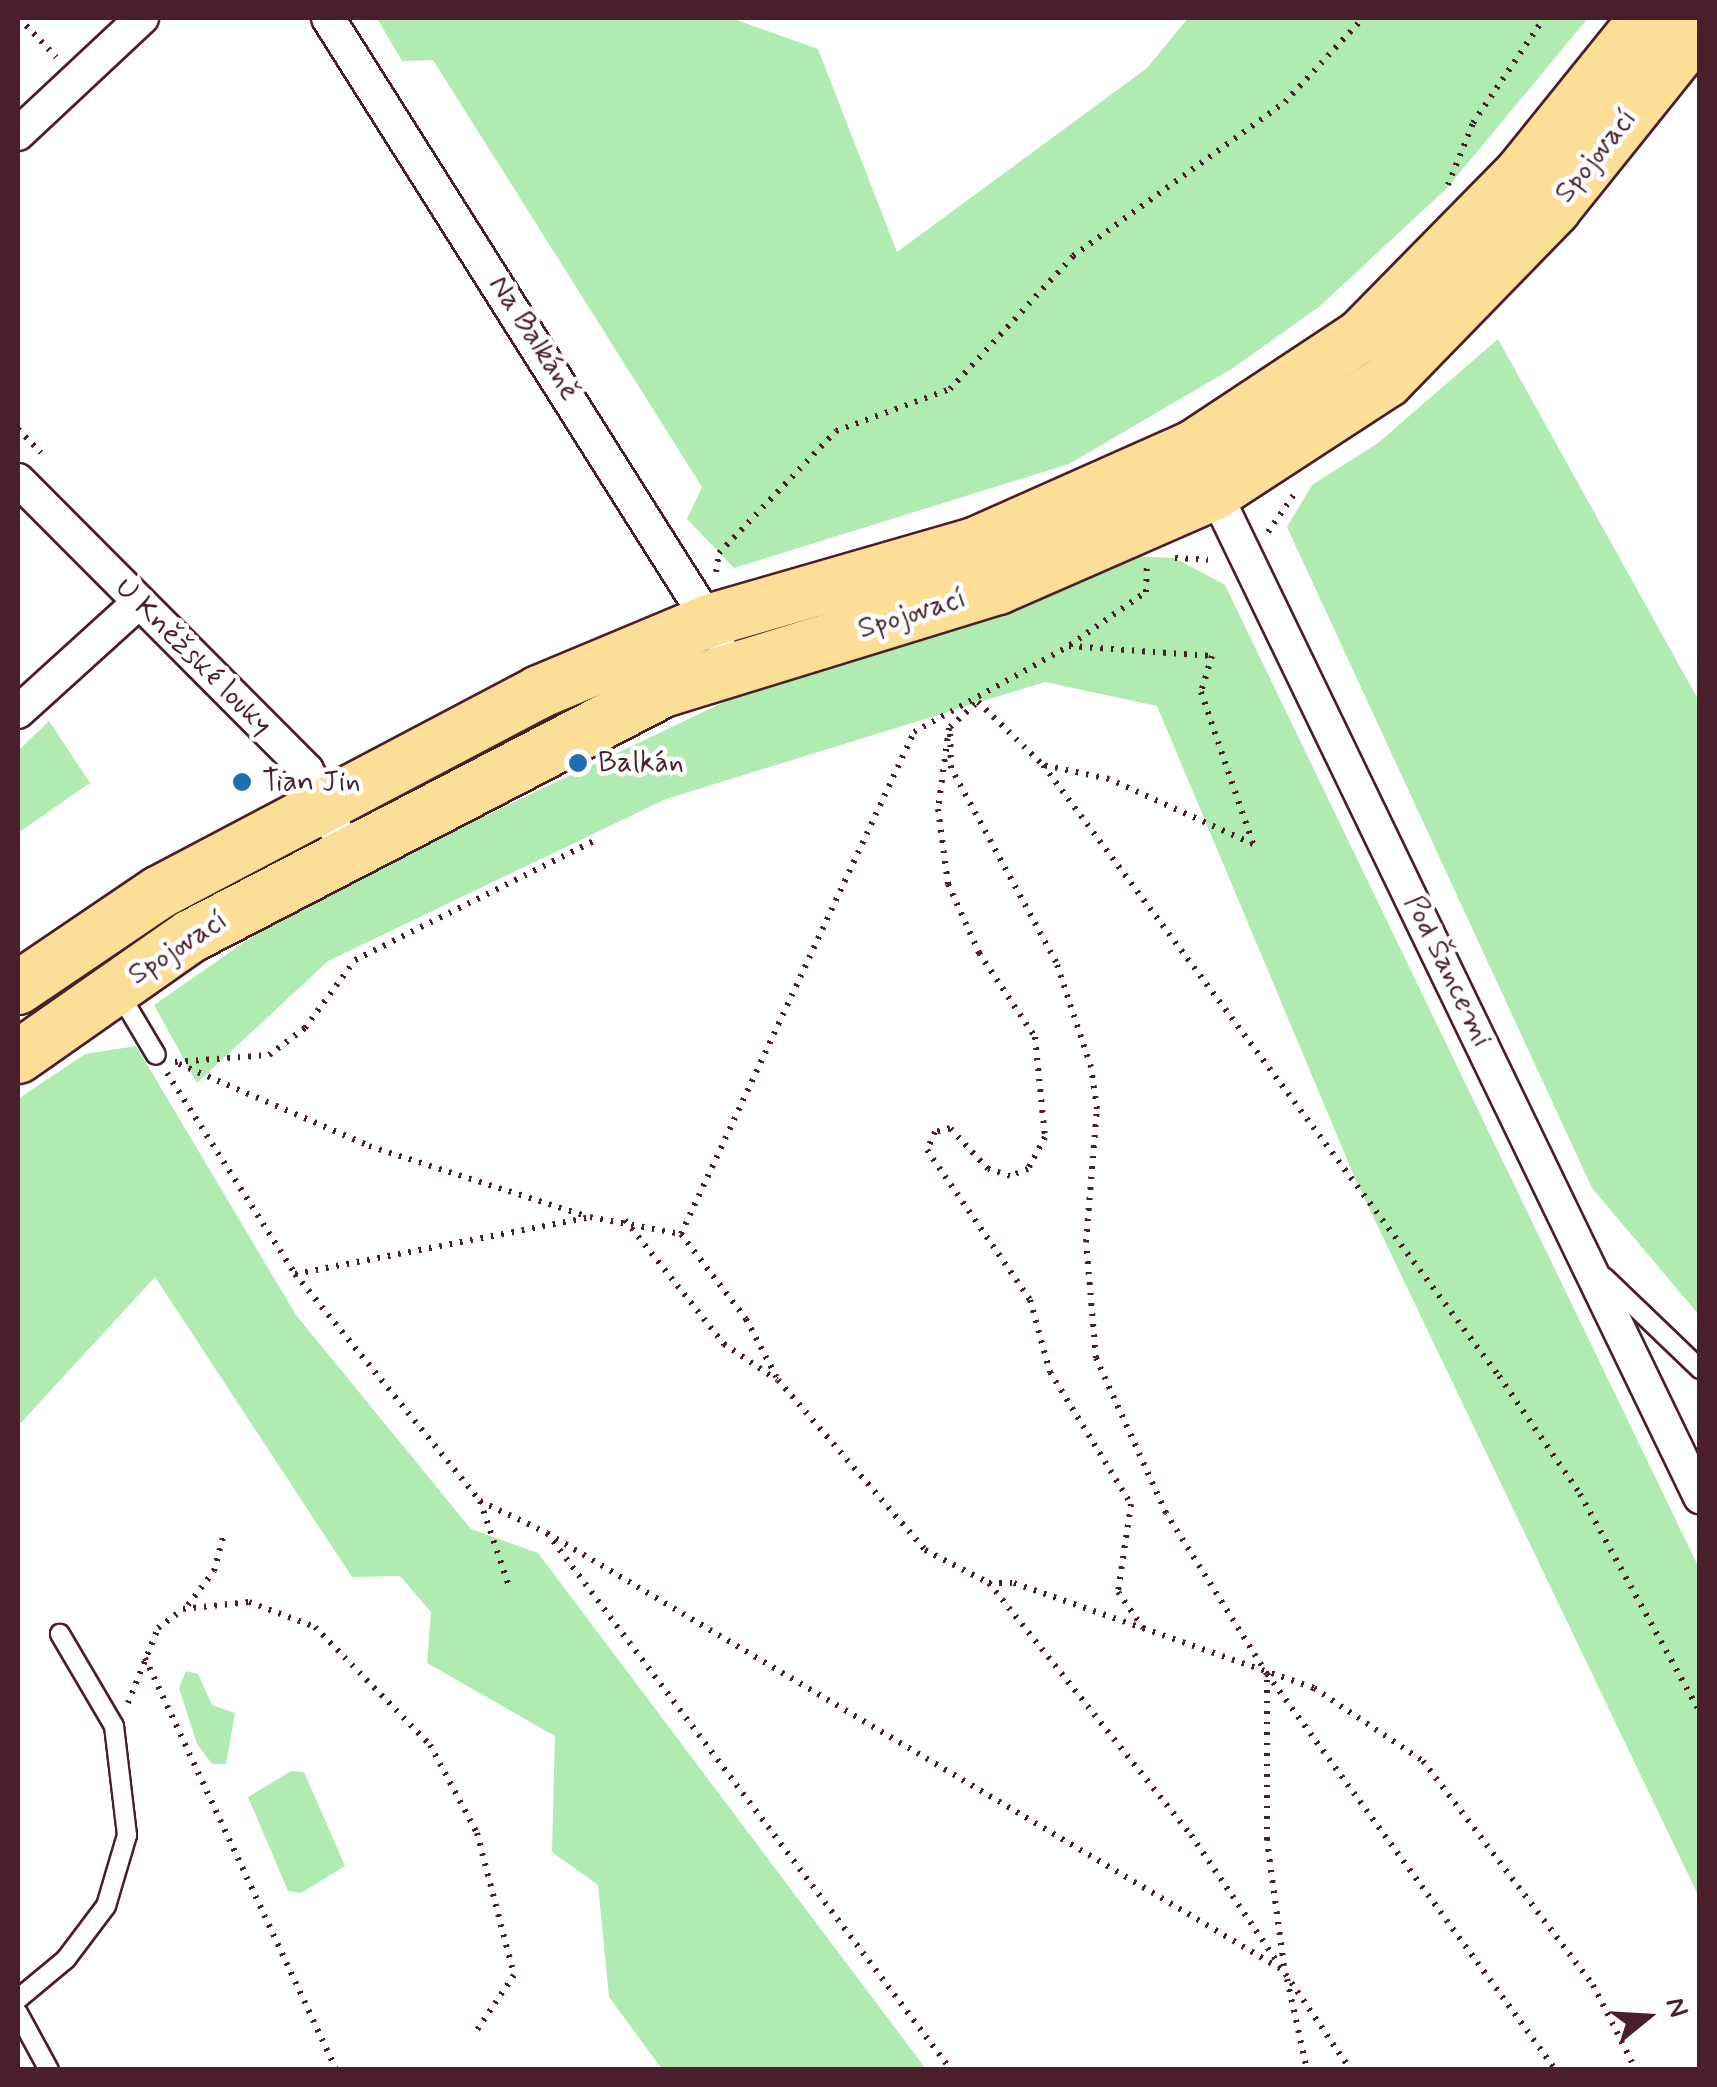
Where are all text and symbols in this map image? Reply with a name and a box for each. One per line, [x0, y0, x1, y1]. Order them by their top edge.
street label: Spojovací [1547, 101, 1645, 211]
street label: Na Balkáně [480, 268, 588, 408]
street label: U Kněžské louky [107, 571, 279, 743]
street label: Spojovací [854, 581, 970, 647]
place label: Balkán [598, 745, 684, 781]
marker: Balkán [567, 752, 589, 774]
place label: Tian Jin [262, 764, 363, 800]
marker: Tian Jin [231, 771, 253, 793]
street label: Pod Šancemi [1396, 889, 1500, 1053]
street label: Spojovací [122, 903, 234, 993]
north arrow [1597, 1967, 1697, 2067]
text: N [1656, 1993, 1696, 2022]

